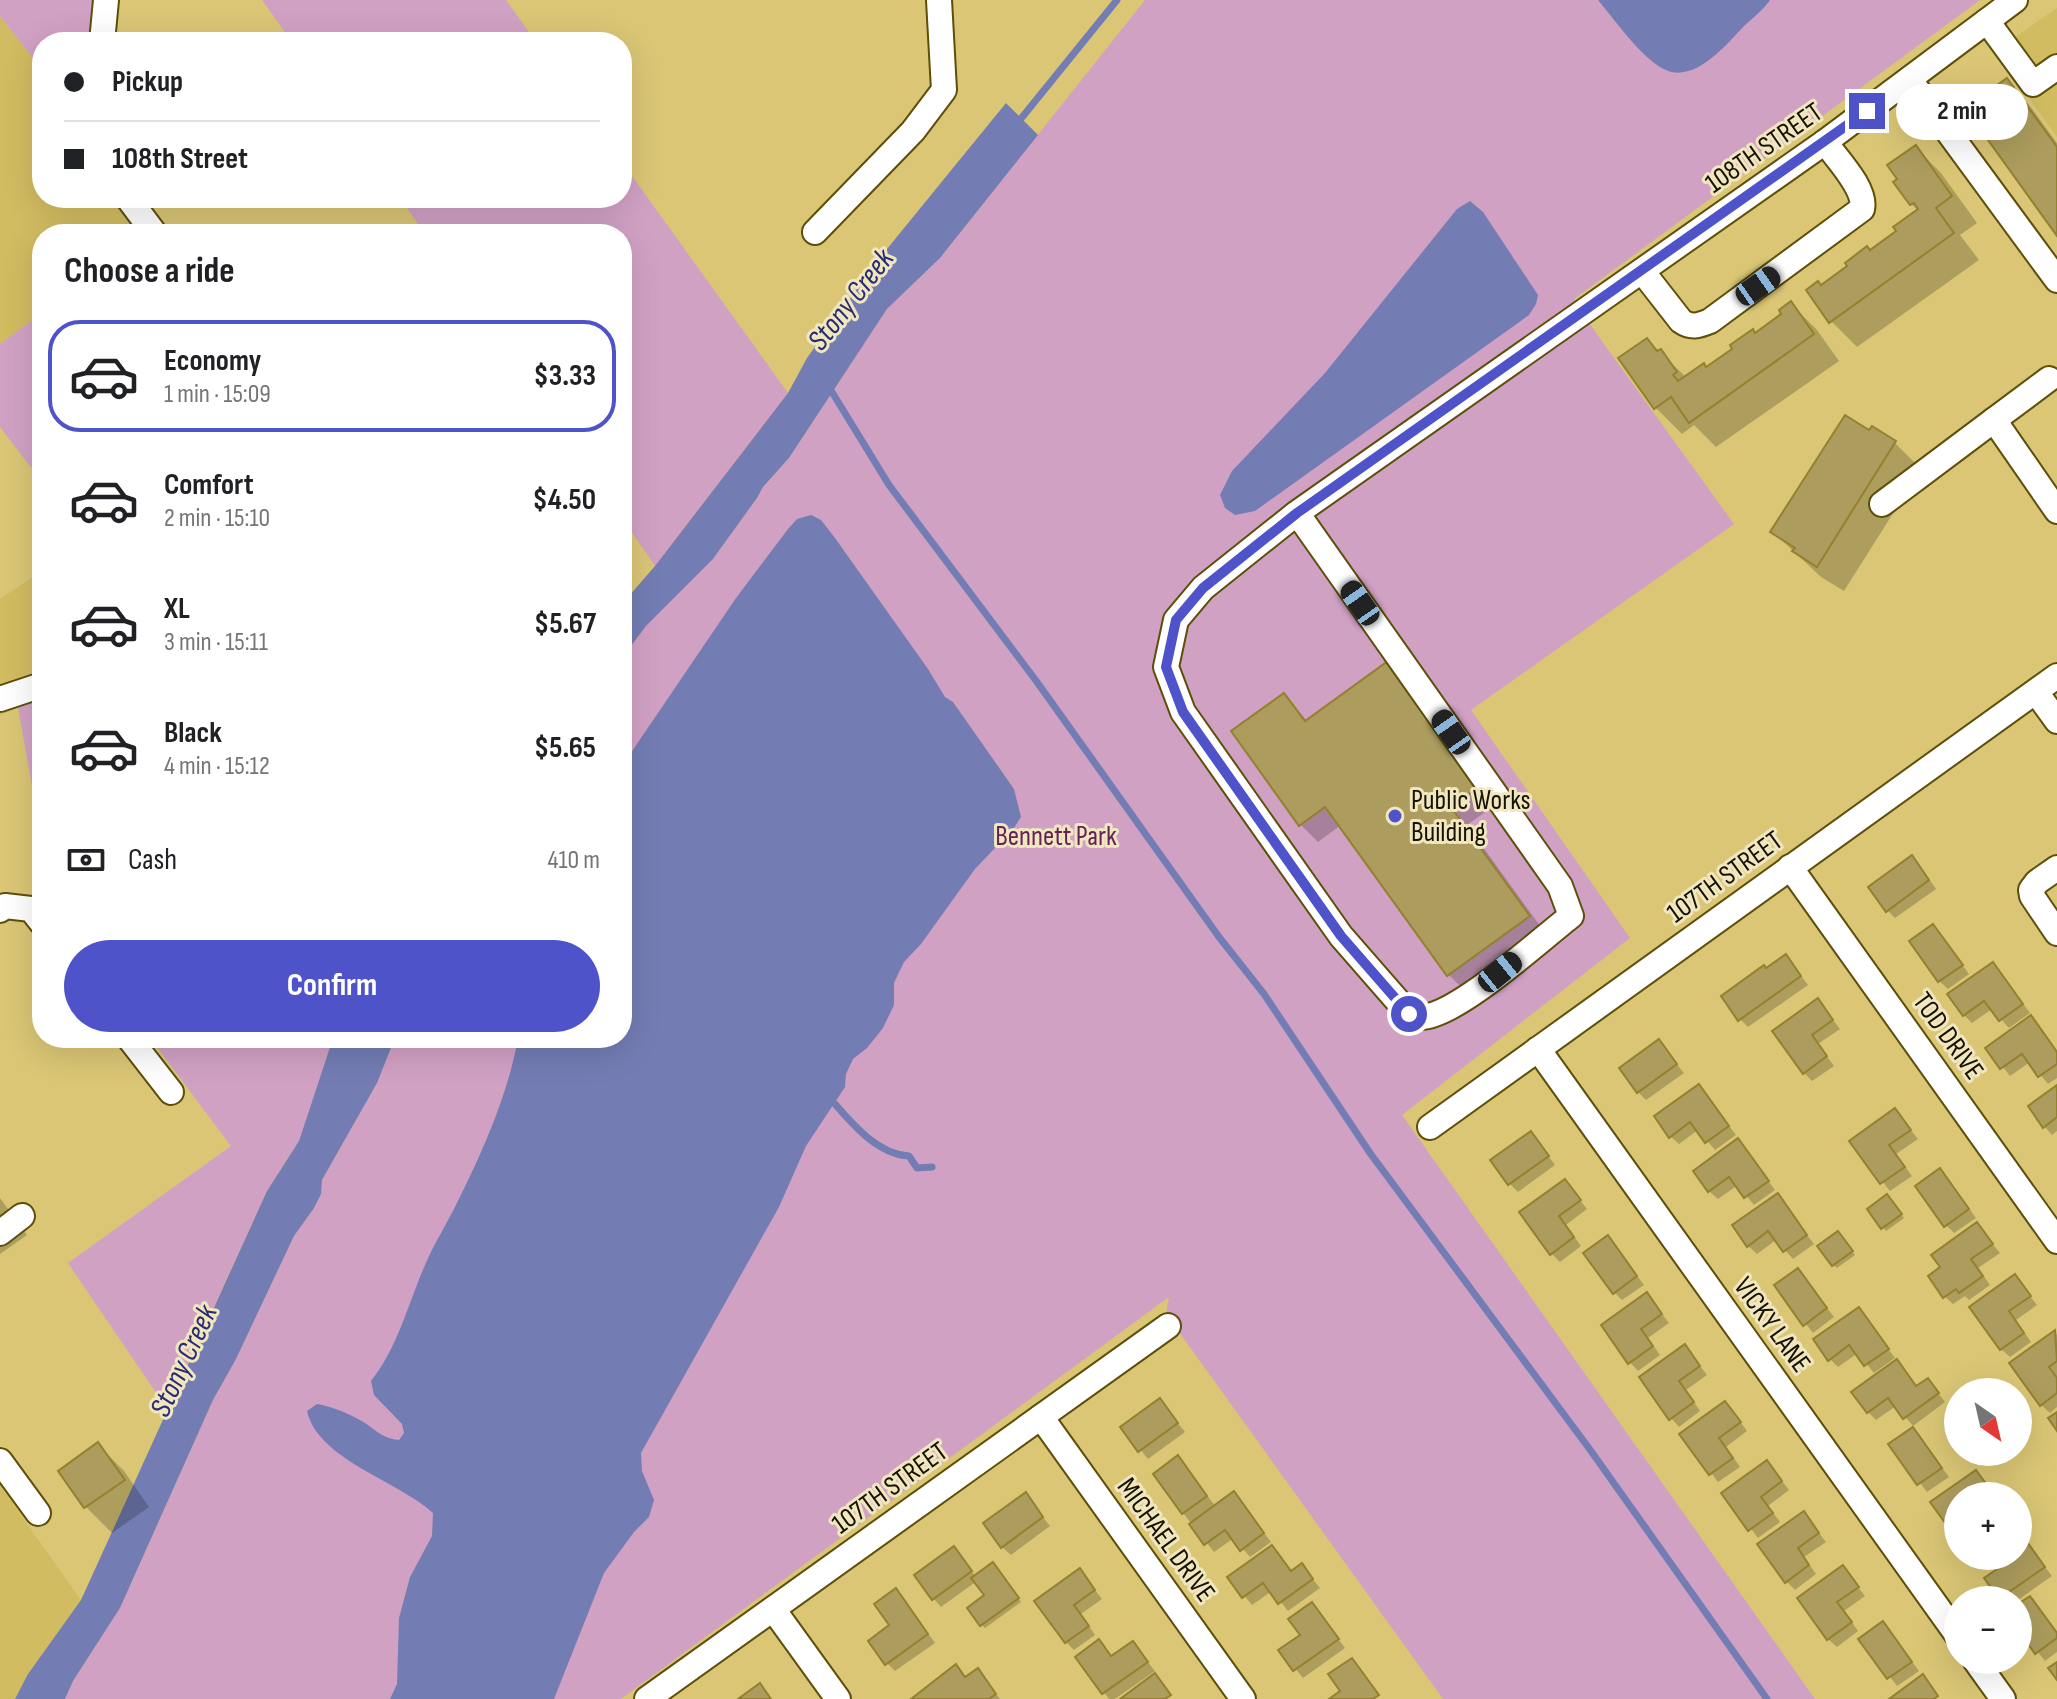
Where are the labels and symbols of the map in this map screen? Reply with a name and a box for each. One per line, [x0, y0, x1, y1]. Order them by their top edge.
callout: 2 min [1895, 83, 2027, 139]
route end [1849, 93, 1885, 129]
street label: 108TH STREET [1699, 96, 1829, 200]
water label: Stony Creek [800, 241, 902, 358]
car [1731, 262, 1785, 310]
car [1336, 576, 1384, 630]
car [1427, 705, 1475, 759]
place label: Public Works Building [1411, 784, 1531, 849]
marker: Public Works Building [1386, 807, 1404, 825]
park label: Bennett Park [995, 820, 1117, 853]
street label: 107TH STREET [1661, 824, 1789, 930]
car [1474, 948, 1526, 996]
street label: TOD DRIVE [1905, 986, 1991, 1086]
route start [1391, 996, 1427, 1032]
street label: VICKY LANE [1727, 1271, 1817, 1379]
water label: Stony Creek [143, 1299, 226, 1422]
north arrow [1944, 1378, 2032, 1466]
street label: 107TH STREET [826, 1435, 954, 1541]
street label: MICHAEL DRIVE [1110, 1472, 1222, 1608]

